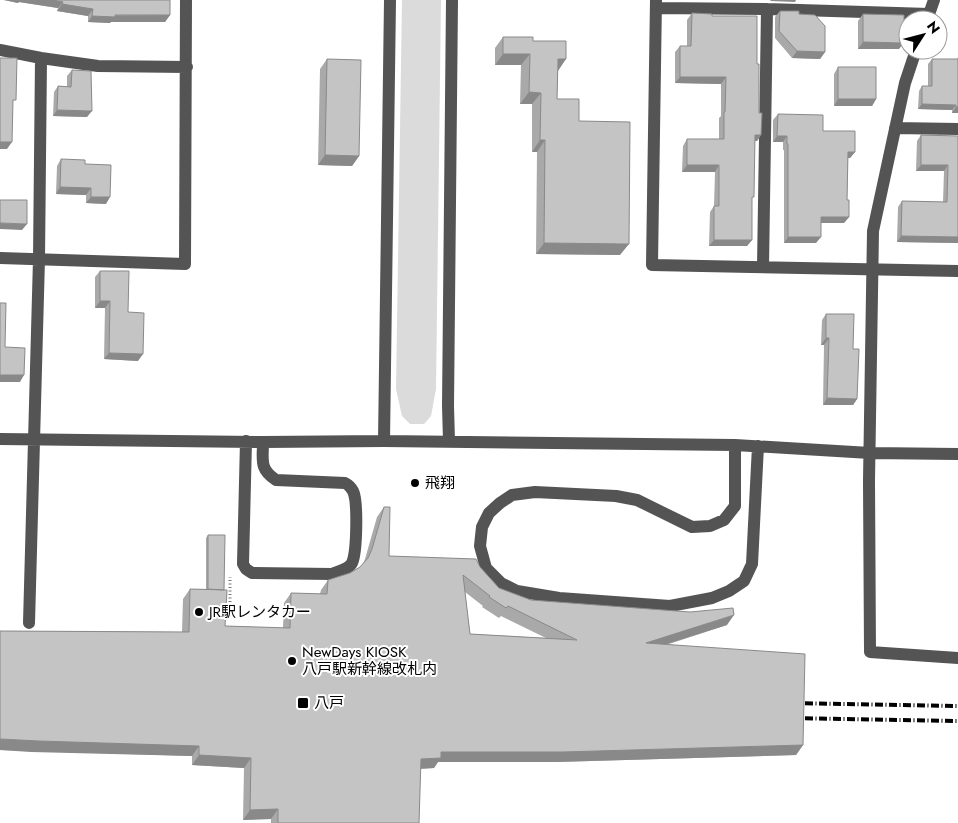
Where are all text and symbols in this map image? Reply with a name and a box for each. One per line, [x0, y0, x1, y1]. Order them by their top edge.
north arrow [898, 10, 948, 60]
text: N [922, 17, 945, 38]
place label: 飛翔 [425, 472, 455, 494]
marker: 飛翔 [409, 477, 421, 489]
place label: JR駅レンタカー [207, 601, 311, 623]
marker: JR駅レンタカー [193, 606, 205, 618]
place label: NewDays KIOSK 八戸駅新幹線改札内 [302, 641, 437, 680]
marker: NewDays KIOSK 八戸駅新幹線改札内 [286, 655, 298, 667]
place label: 八戸 [314, 692, 344, 714]
marker: 八戸 [296, 696, 310, 710]

